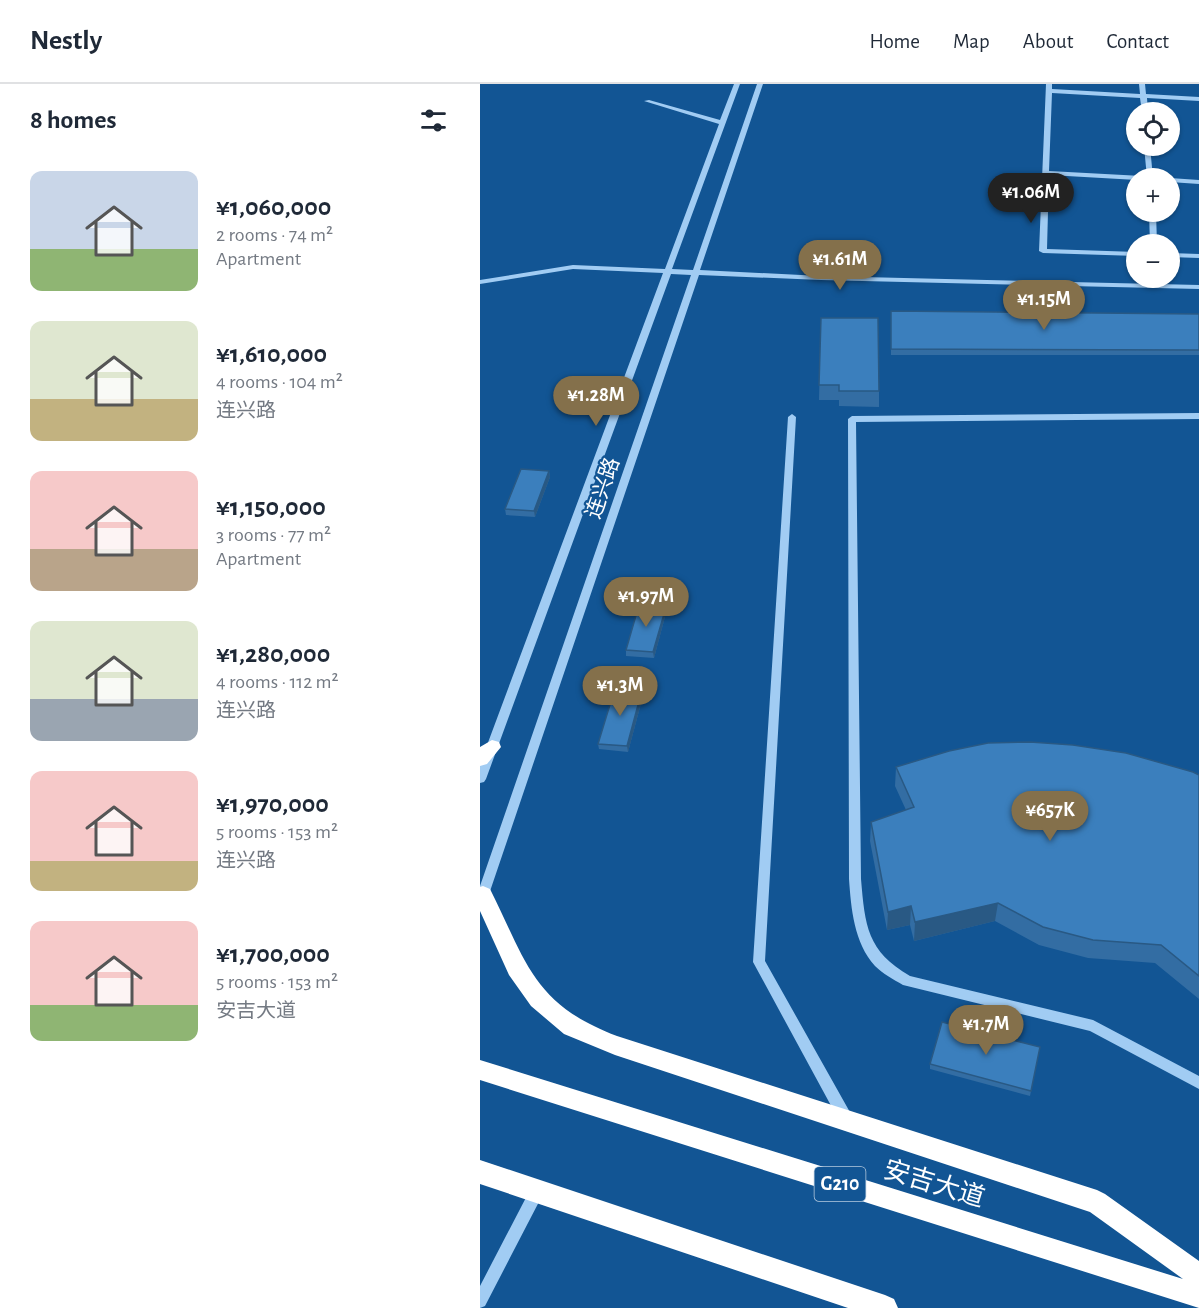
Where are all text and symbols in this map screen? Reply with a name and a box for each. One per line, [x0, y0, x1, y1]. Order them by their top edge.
text: Nestly [30, 27, 102, 55]
text: Home [869, 31, 920, 52]
text: Map [953, 31, 990, 52]
text: About [1023, 31, 1073, 52]
text: Contact [1106, 31, 1169, 52]
map controls [1126, 102, 1180, 288]
button: locate [1126, 102, 1180, 156]
icon: filters [417, 104, 450, 137]
text: 8 homes [30, 107, 117, 133]
button: + [1126, 168, 1180, 222]
pin: ¥1.06M [982, 173, 1080, 224]
text: ¥1.06M [1002, 182, 1060, 202]
text: ¥1,060,000 [216, 194, 331, 220]
icon: home [78, 195, 150, 267]
text: 2 rooms · 74 m² [216, 225, 333, 245]
button: − [1126, 234, 1180, 288]
pin: ¥1.61M [791, 240, 889, 291]
text: Apartment [216, 249, 301, 269]
text: ¥1.61M [812, 249, 868, 269]
pin: ¥1.15M [995, 280, 1093, 331]
text: ¥1.15M [1017, 289, 1071, 309]
text: ¥1,610,000 [216, 341, 327, 367]
icon: home [78, 345, 150, 417]
text: 4 rooms · 104 m² [216, 372, 343, 392]
pin: ¥1.28M [547, 376, 645, 427]
text: ¥1.28M [567, 385, 625, 405]
text: 连兴路 [216, 401, 276, 421]
street label: 连兴路 [582, 454, 623, 521]
text: ¥1,150,000 [216, 494, 326, 520]
icon: home [78, 495, 150, 567]
text: 3 rooms · 77 m² [216, 525, 331, 545]
text: Apartment [216, 549, 301, 569]
pin: ¥1.97M [597, 577, 695, 628]
text: ¥1.97M [618, 586, 674, 606]
text: ¥1,280,000 [216, 641, 330, 667]
icon: home [78, 645, 150, 717]
pin: ¥1.3M [578, 666, 662, 717]
text: 4 rooms · 112 m² [216, 672, 339, 692]
text: ¥1.3M [597, 675, 643, 695]
text: 连兴路 [216, 701, 276, 721]
text: ¥1,970,000 [216, 791, 329, 817]
pin: ¥657K [1008, 791, 1092, 842]
icon: home [78, 795, 150, 867]
text: ¥657K [1025, 800, 1075, 820]
text: 5 rooms · 153 m² [216, 822, 338, 842]
text: 连兴路 [216, 851, 276, 871]
text: ¥1,700,000 [216, 941, 330, 967]
icon: home [78, 945, 150, 1017]
text: 5 rooms · 153 m² [216, 972, 338, 992]
text: 安吉大道 [216, 1001, 296, 1021]
pin: ¥1.7M [944, 1005, 1028, 1056]
text: ¥1.7M [963, 1014, 1009, 1034]
street label: 安吉大道 [880, 1154, 988, 1212]
road number: G210 [814, 1167, 866, 1201]

